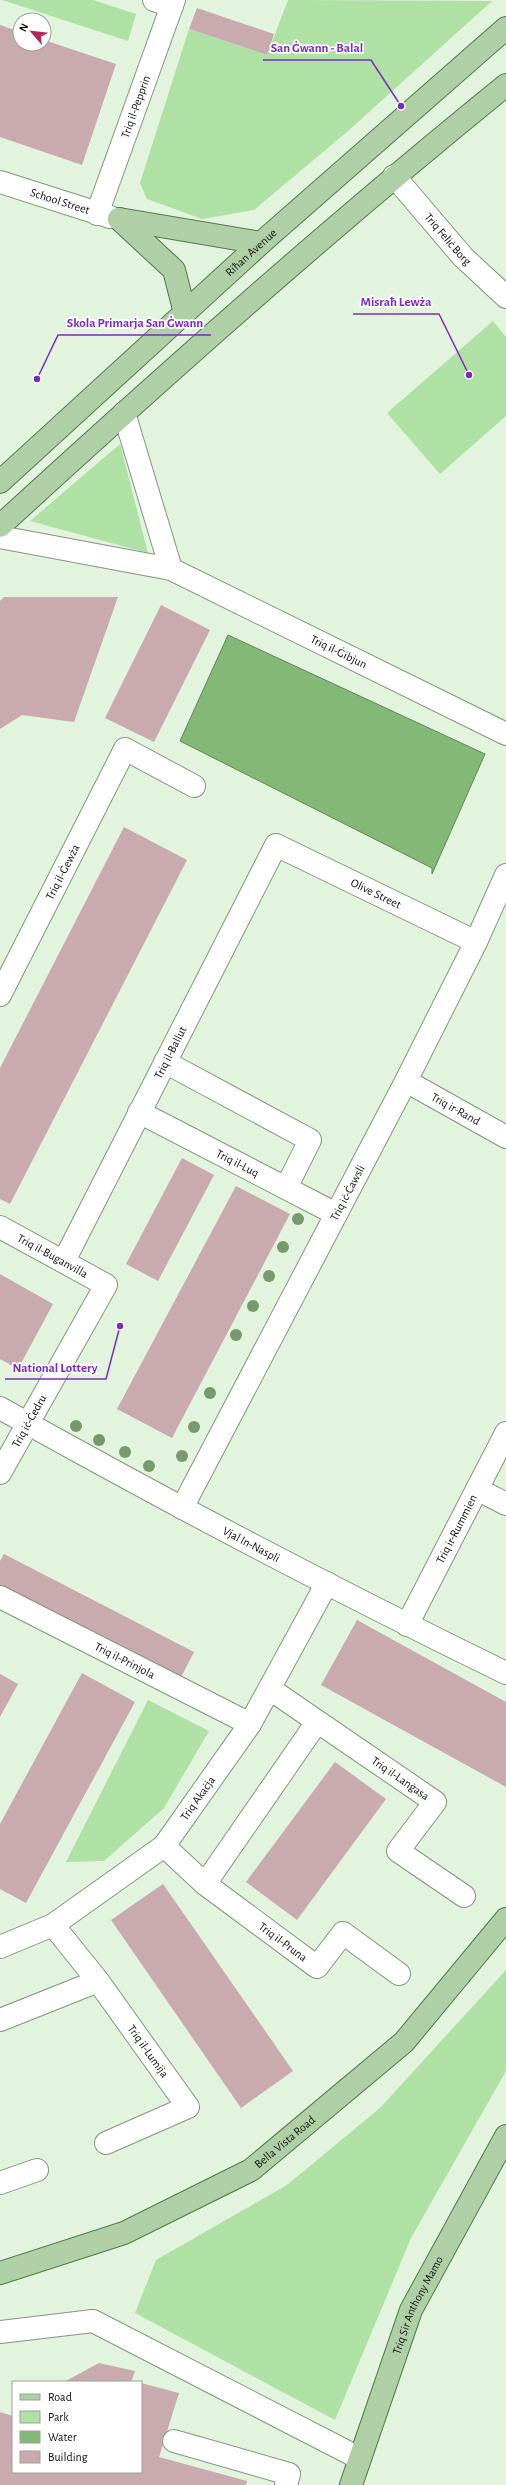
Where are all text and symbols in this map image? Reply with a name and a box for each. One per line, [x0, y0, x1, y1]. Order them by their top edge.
north arrow [12, 12, 52, 52]
text: N [17, 22, 30, 34]
callout: San Ġwann - Balal [263, 35, 371, 60]
text: San Ġwann - Balal [271, 41, 363, 55]
street label: Triq il-Pepprin [119, 74, 152, 140]
street label: School Street [29, 186, 91, 216]
street label: Triq Feliċ Borg [422, 211, 474, 268]
street label: Riħan Avenue [223, 226, 279, 279]
callout: Misraħ Lewża [353, 289, 439, 314]
text: Misraħ Lewża [361, 296, 431, 309]
callout: Skola Primarja San Ġwann [58, 310, 211, 335]
text: Skola Primarja San Ġwann [67, 316, 203, 330]
street label: Triq il-Ġibjun [309, 633, 369, 671]
street label: Triq il-Ġewża [43, 842, 82, 902]
street label: Olive Street [349, 876, 403, 911]
street label: Triq il-Ballut [152, 1024, 189, 1081]
street label: Triq ir-Rand [429, 1090, 482, 1127]
street label: Triq il-Luq [214, 1147, 261, 1179]
street label: Triq iċ-Ċawsli [328, 1163, 367, 1223]
street label: Triq il-Buganvilla [15, 1232, 90, 1280]
callout: National Lottery [5, 1354, 106, 1379]
text: National Lottery [13, 1362, 98, 1375]
street label: Triq iċ-Ċedru [9, 1392, 48, 1450]
street label: Triq ir-Rummien [434, 1493, 479, 1565]
street label: Vjal In-Naspli [221, 1524, 282, 1564]
street label: Triq il-Prinjola [93, 1640, 157, 1681]
street label: Triq il-Lanġasa [369, 1754, 432, 1802]
street label: Triq Akaċja [178, 1774, 218, 1823]
street label: Triq il-Pruna [257, 1920, 310, 1964]
street label: Triq il-Lumija [125, 2023, 171, 2080]
street label: Bella Vista Road [252, 2113, 317, 2170]
street label: Triq Sir Anthony Mamo [390, 2254, 445, 2356]
legend [12, 2381, 142, 2473]
text: Road [48, 2391, 72, 2403]
text: Park [48, 2411, 69, 2423]
text: Water [48, 2431, 77, 2443]
text: Building [48, 2451, 88, 2463]

